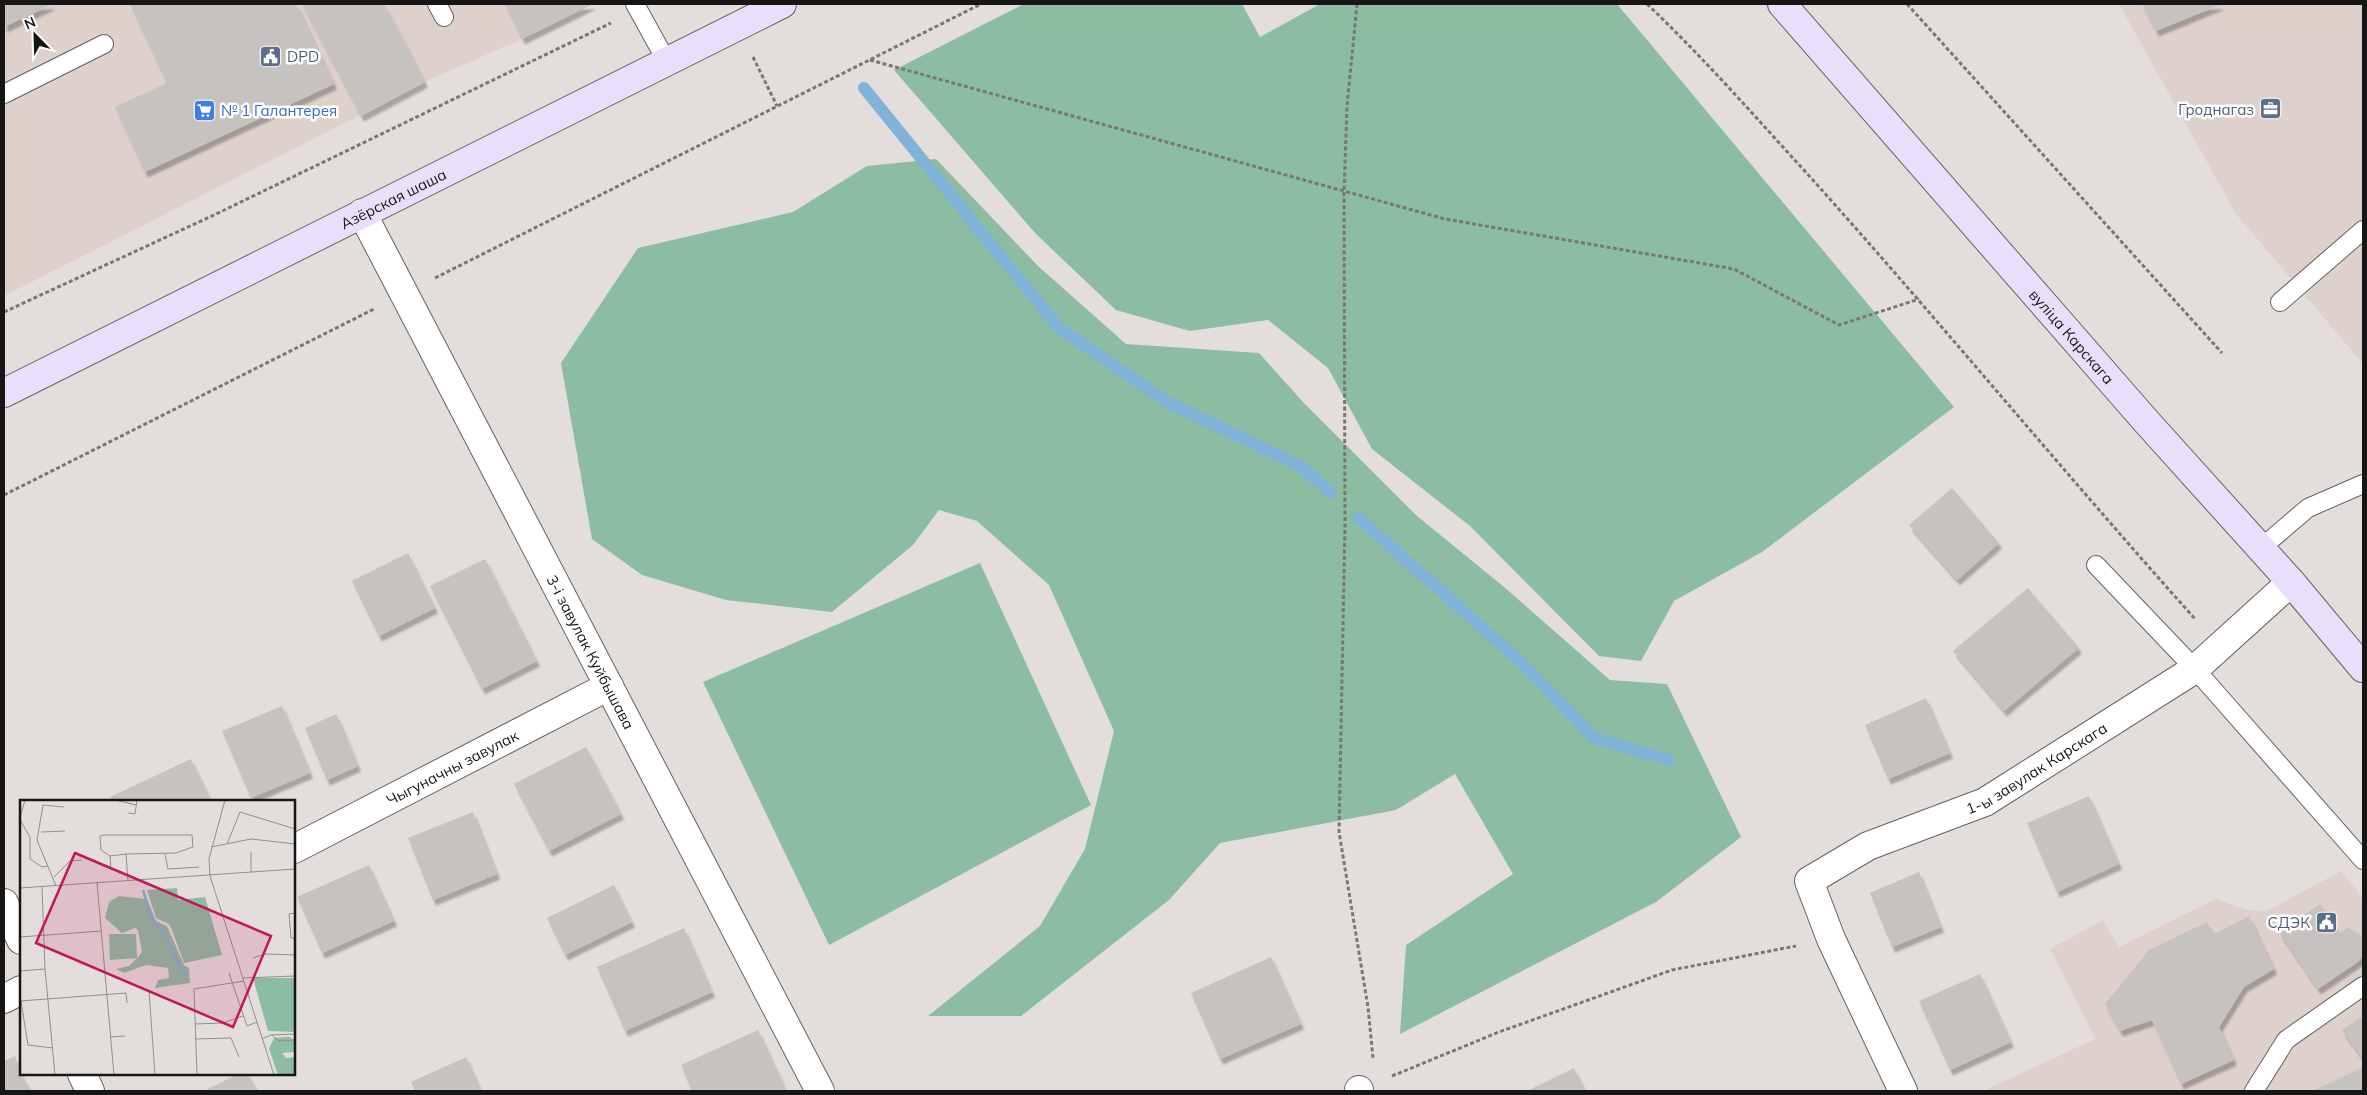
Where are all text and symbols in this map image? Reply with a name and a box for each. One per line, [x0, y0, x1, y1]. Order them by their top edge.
north arrow [10, 10, 60, 60]
text: N [22, 13, 38, 33]
public building icon: DPD [259, 44, 283, 68]
place label: DPD [287, 47, 319, 66]
office icon: Гроднагаз [2258, 97, 2282, 121]
supermarket icon: № 1 Галантерея [193, 98, 217, 122]
place label: Гроднагаз [2178, 100, 2254, 119]
place label: № 1 Галантерея [221, 101, 337, 120]
street label: Азёрская шаша [337, 164, 449, 233]
street label: вуліца Карскага [2025, 285, 2118, 388]
street label: 3-і завулак Куйбышава [543, 572, 639, 732]
street label: 1-ы завулак Карскага [1963, 718, 2110, 818]
street label: Чыгуначны завулак [383, 725, 522, 809]
inset map [20, 800, 295, 1075]
public building icon: СДЭК [2314, 910, 2338, 934]
place label: СДЭК [2268, 913, 2310, 932]

